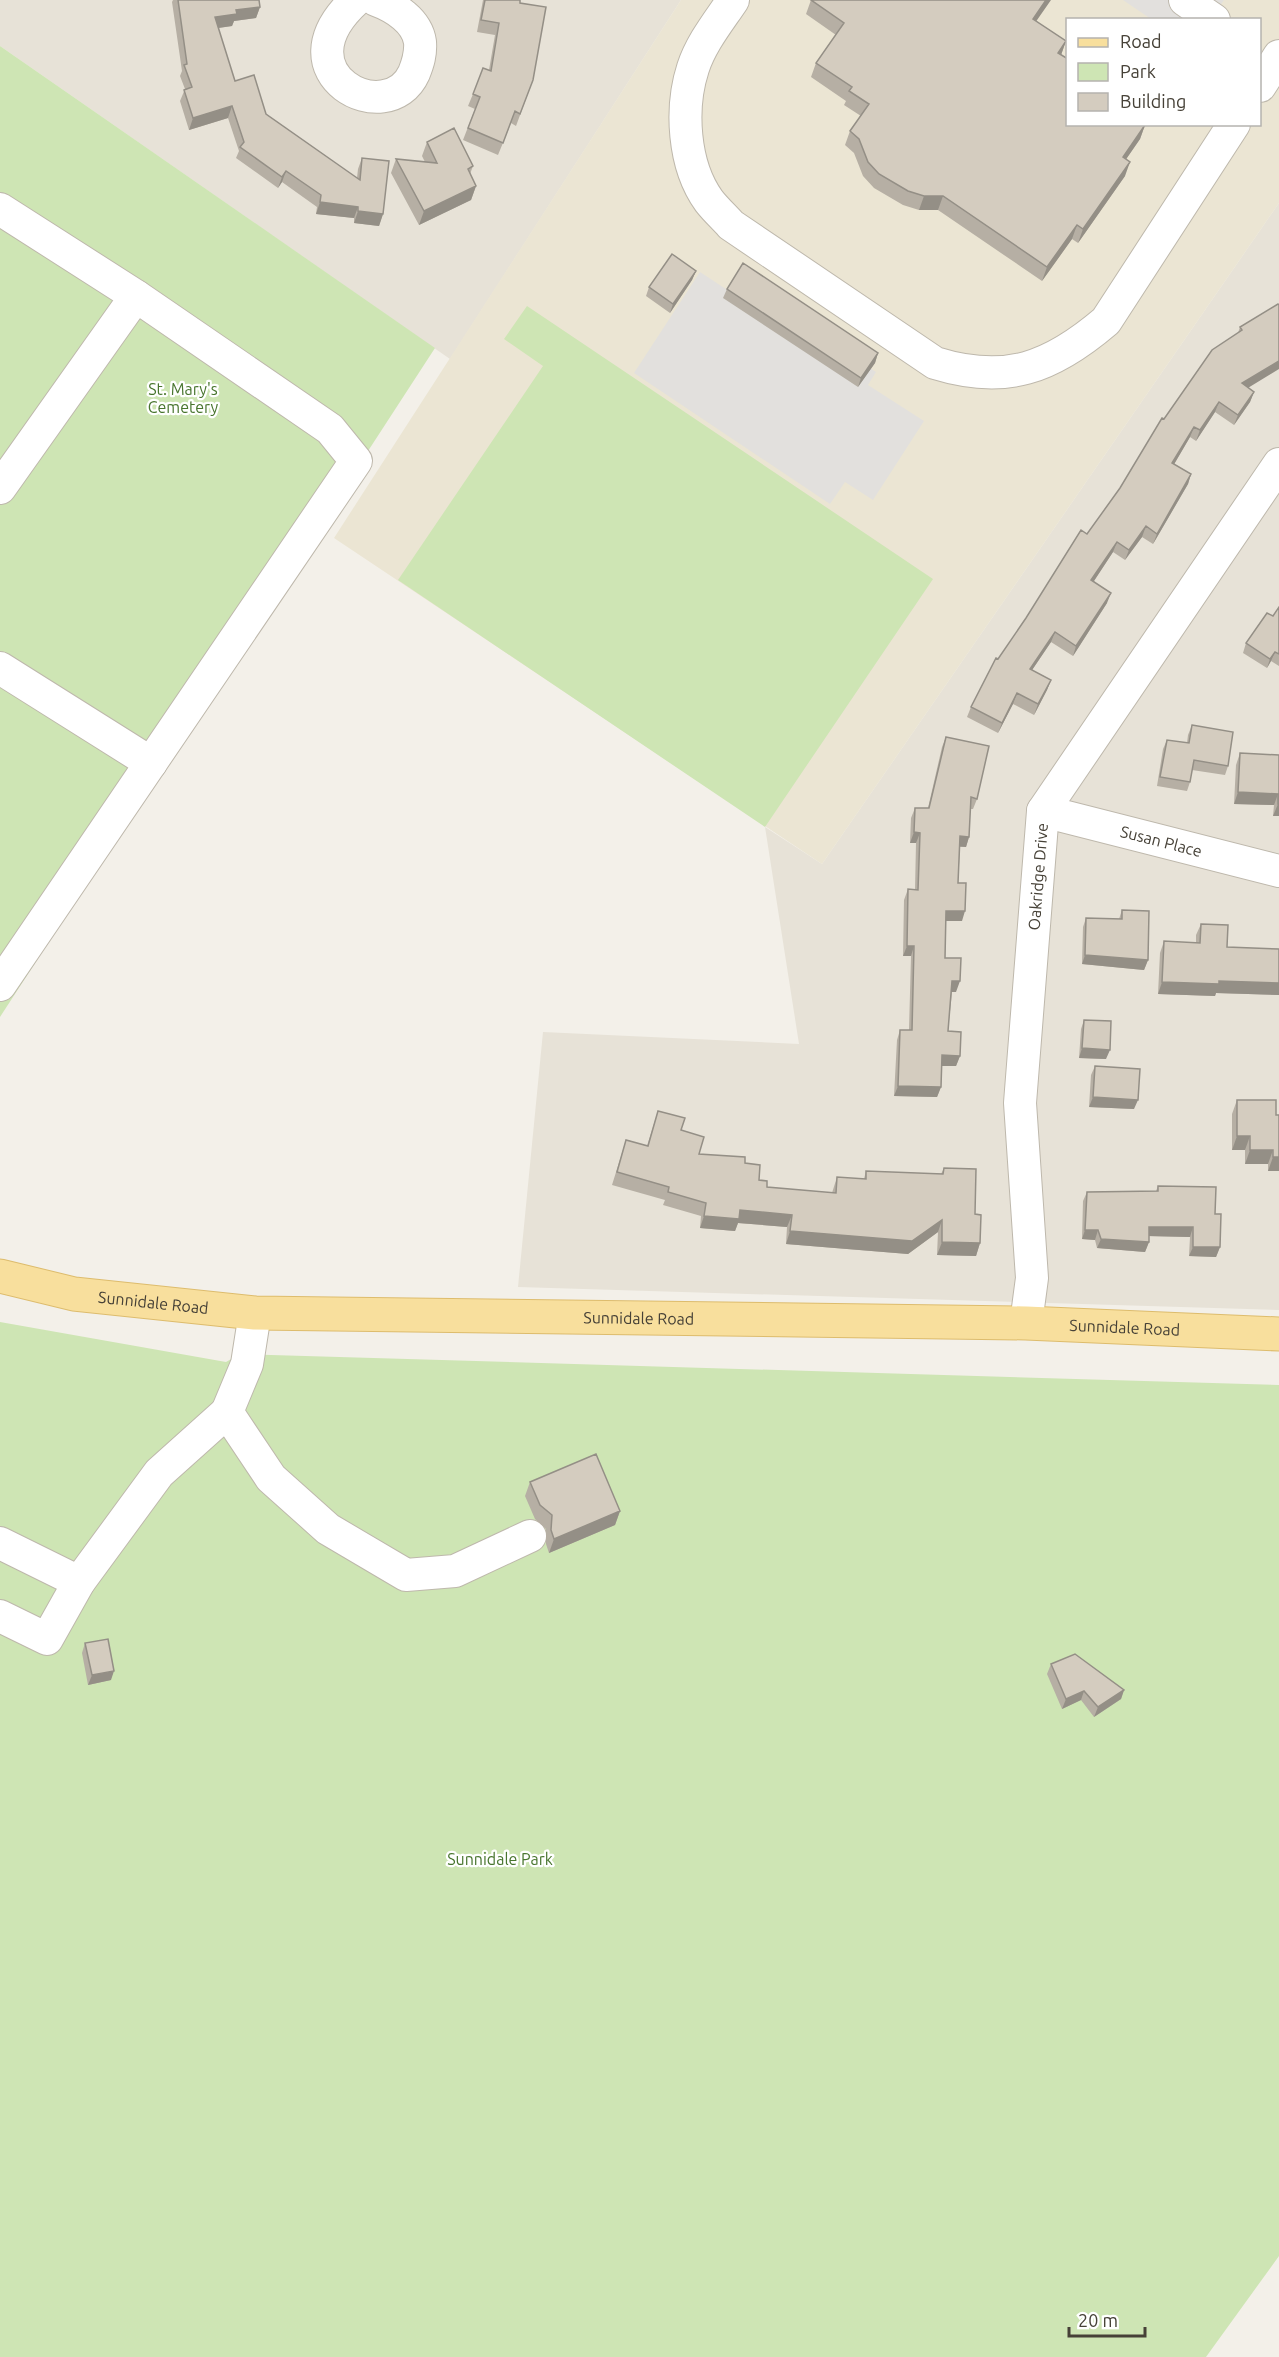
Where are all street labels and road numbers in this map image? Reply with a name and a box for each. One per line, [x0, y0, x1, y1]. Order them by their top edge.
street label: Oakridge Drive [1025, 822, 1051, 931]
street label: Susan Place [1118, 822, 1204, 860]
street label: Sunnidale Road [97, 1288, 210, 1317]
street label: Sunnidale Road [583, 1308, 694, 1328]
street label: Sunnidale Road [1069, 1316, 1181, 1339]

